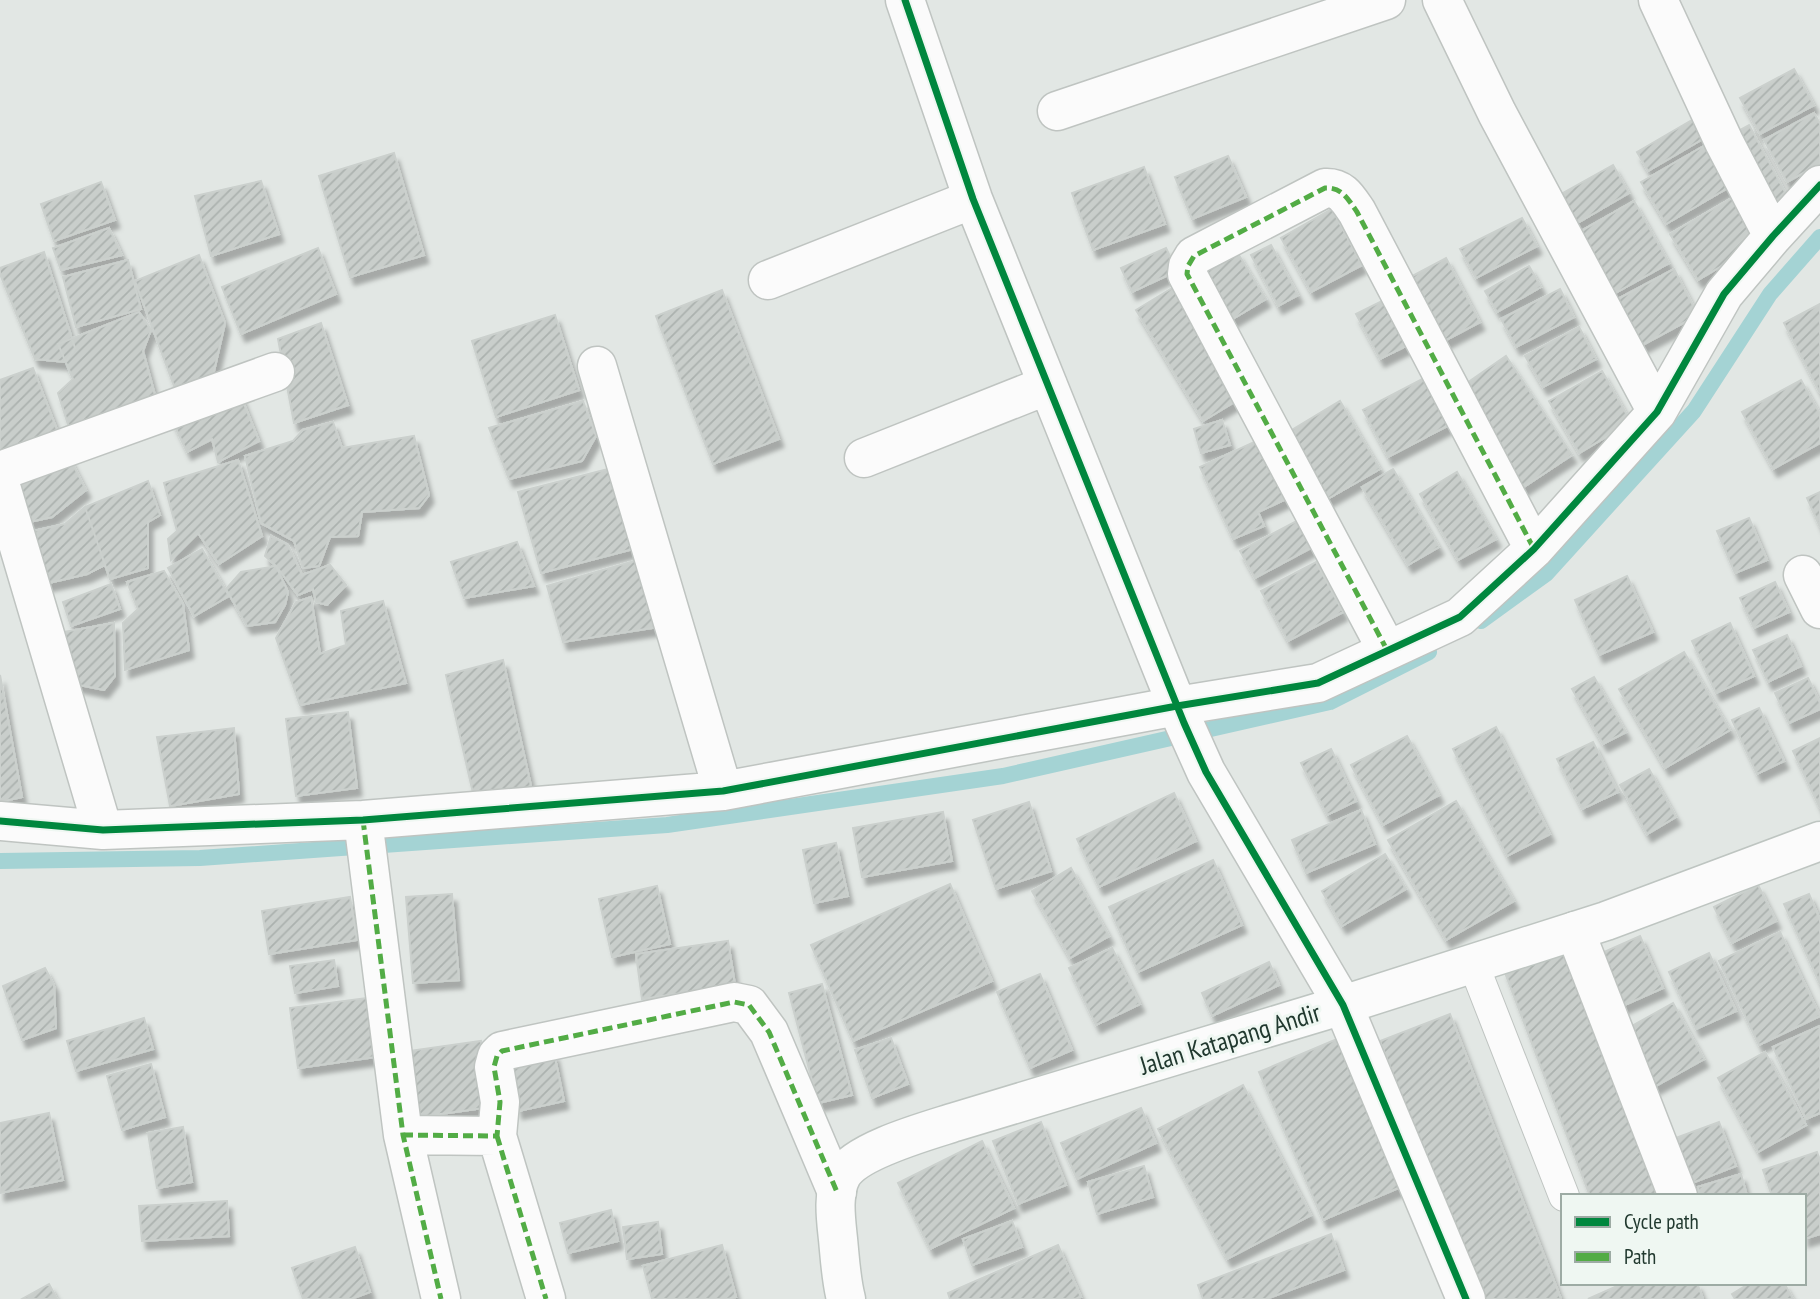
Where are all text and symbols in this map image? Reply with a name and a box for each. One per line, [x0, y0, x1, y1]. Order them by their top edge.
street label: Jalan Katapang Andir [1135, 995, 1324, 1082]
legend [1561, 1194, 1806, 1285]
text: Cycle path [1624, 1208, 1699, 1235]
text: Path [1624, 1243, 1656, 1270]

